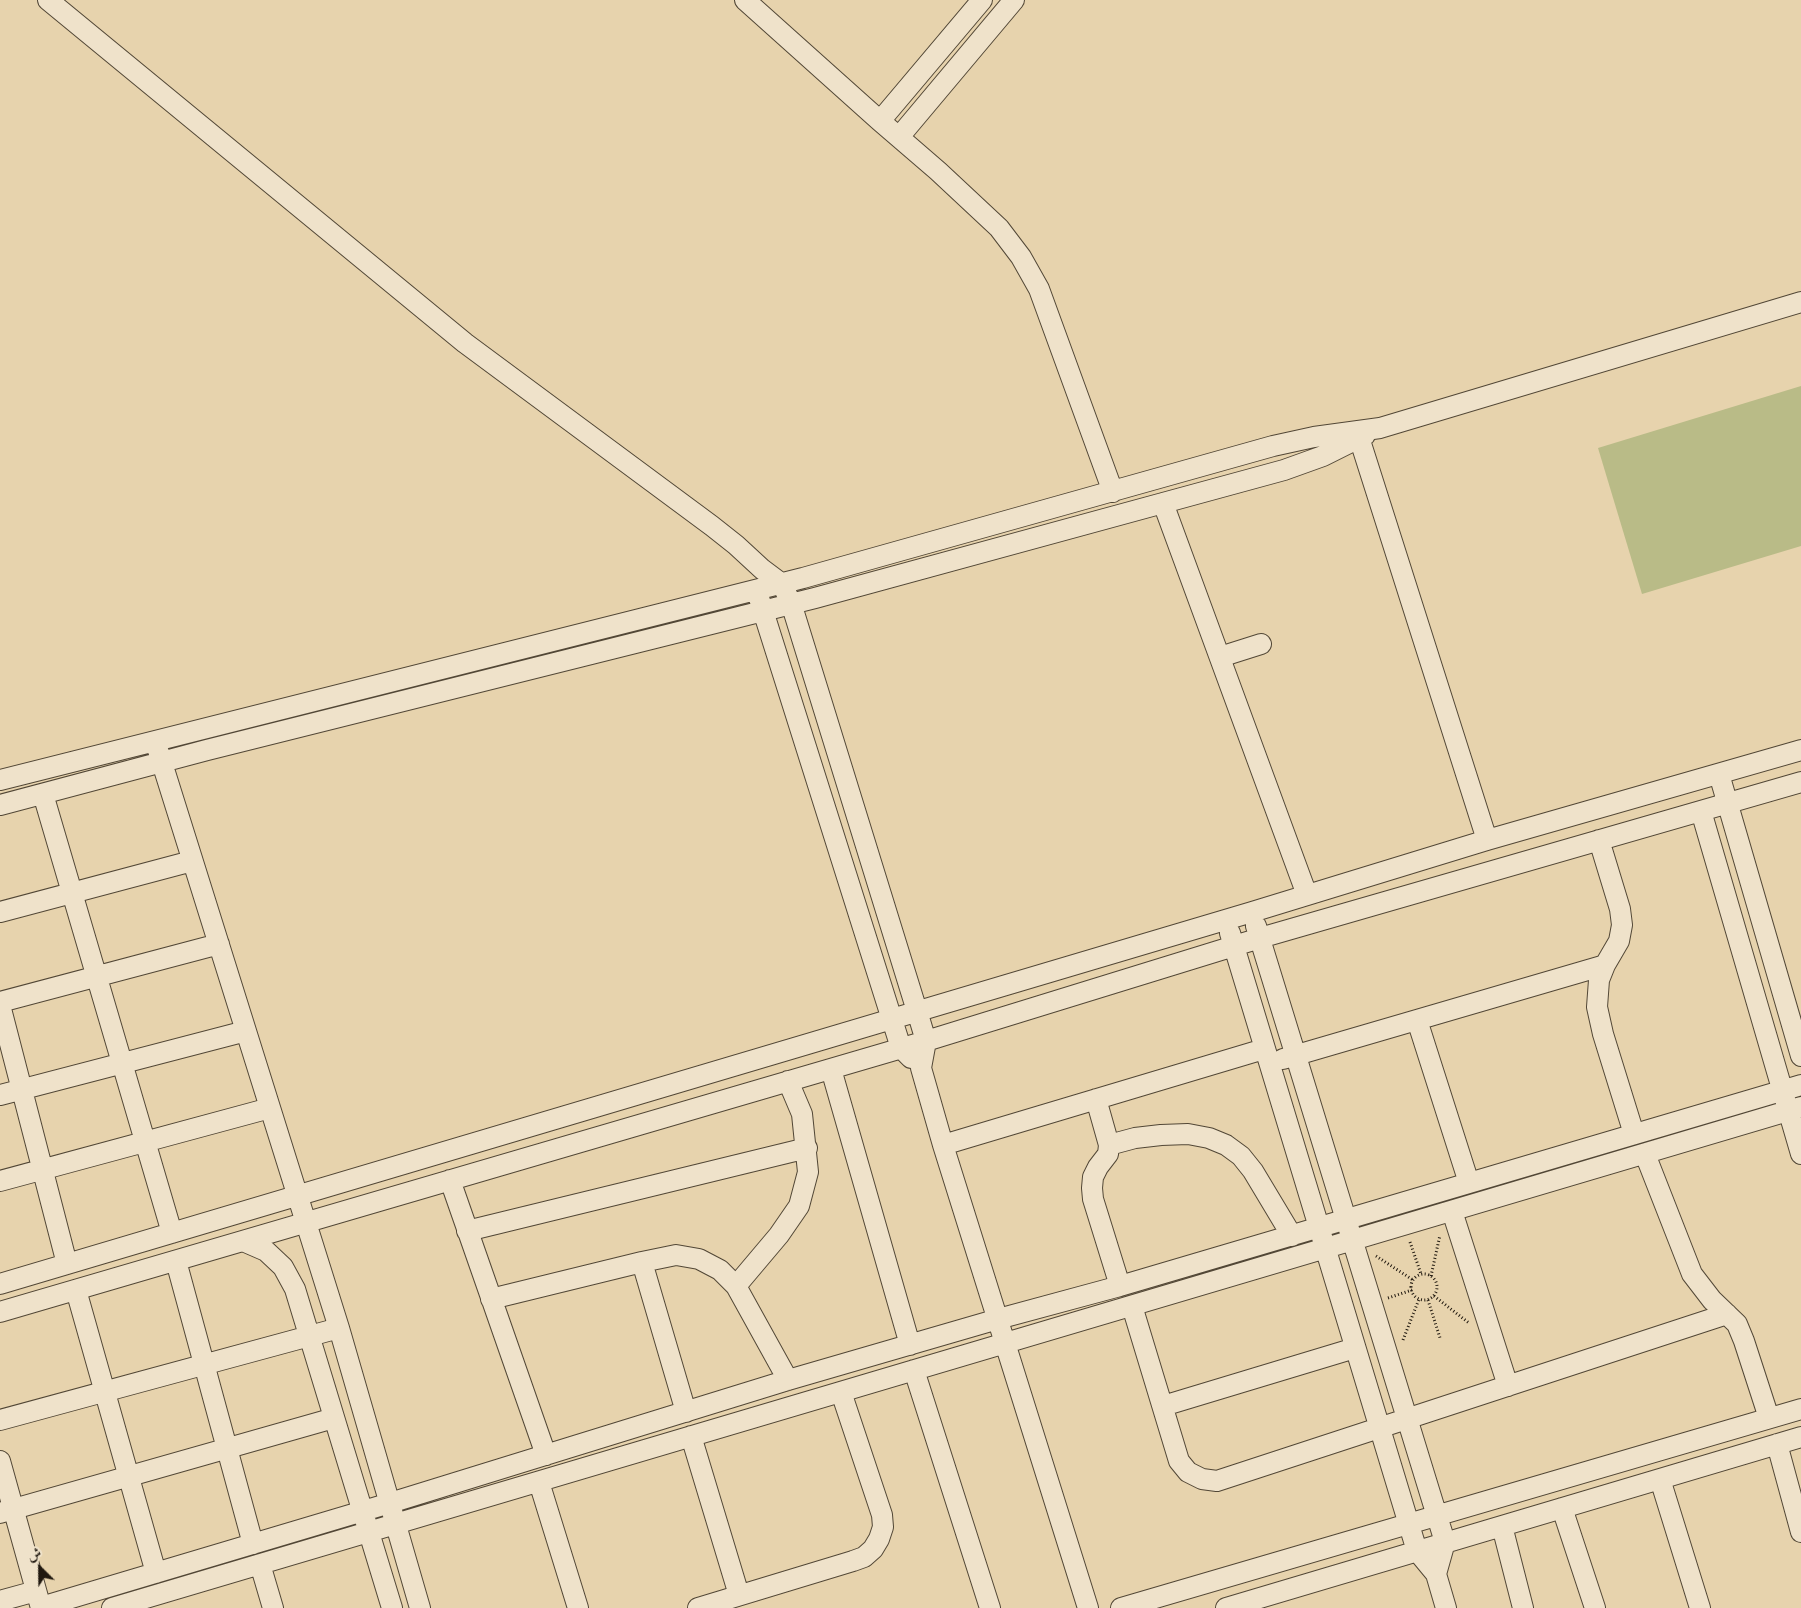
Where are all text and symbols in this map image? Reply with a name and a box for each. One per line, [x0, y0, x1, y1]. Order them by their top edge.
text: ش [24, 1542, 44, 1566]
north arrow [15, 1543, 65, 1593]

